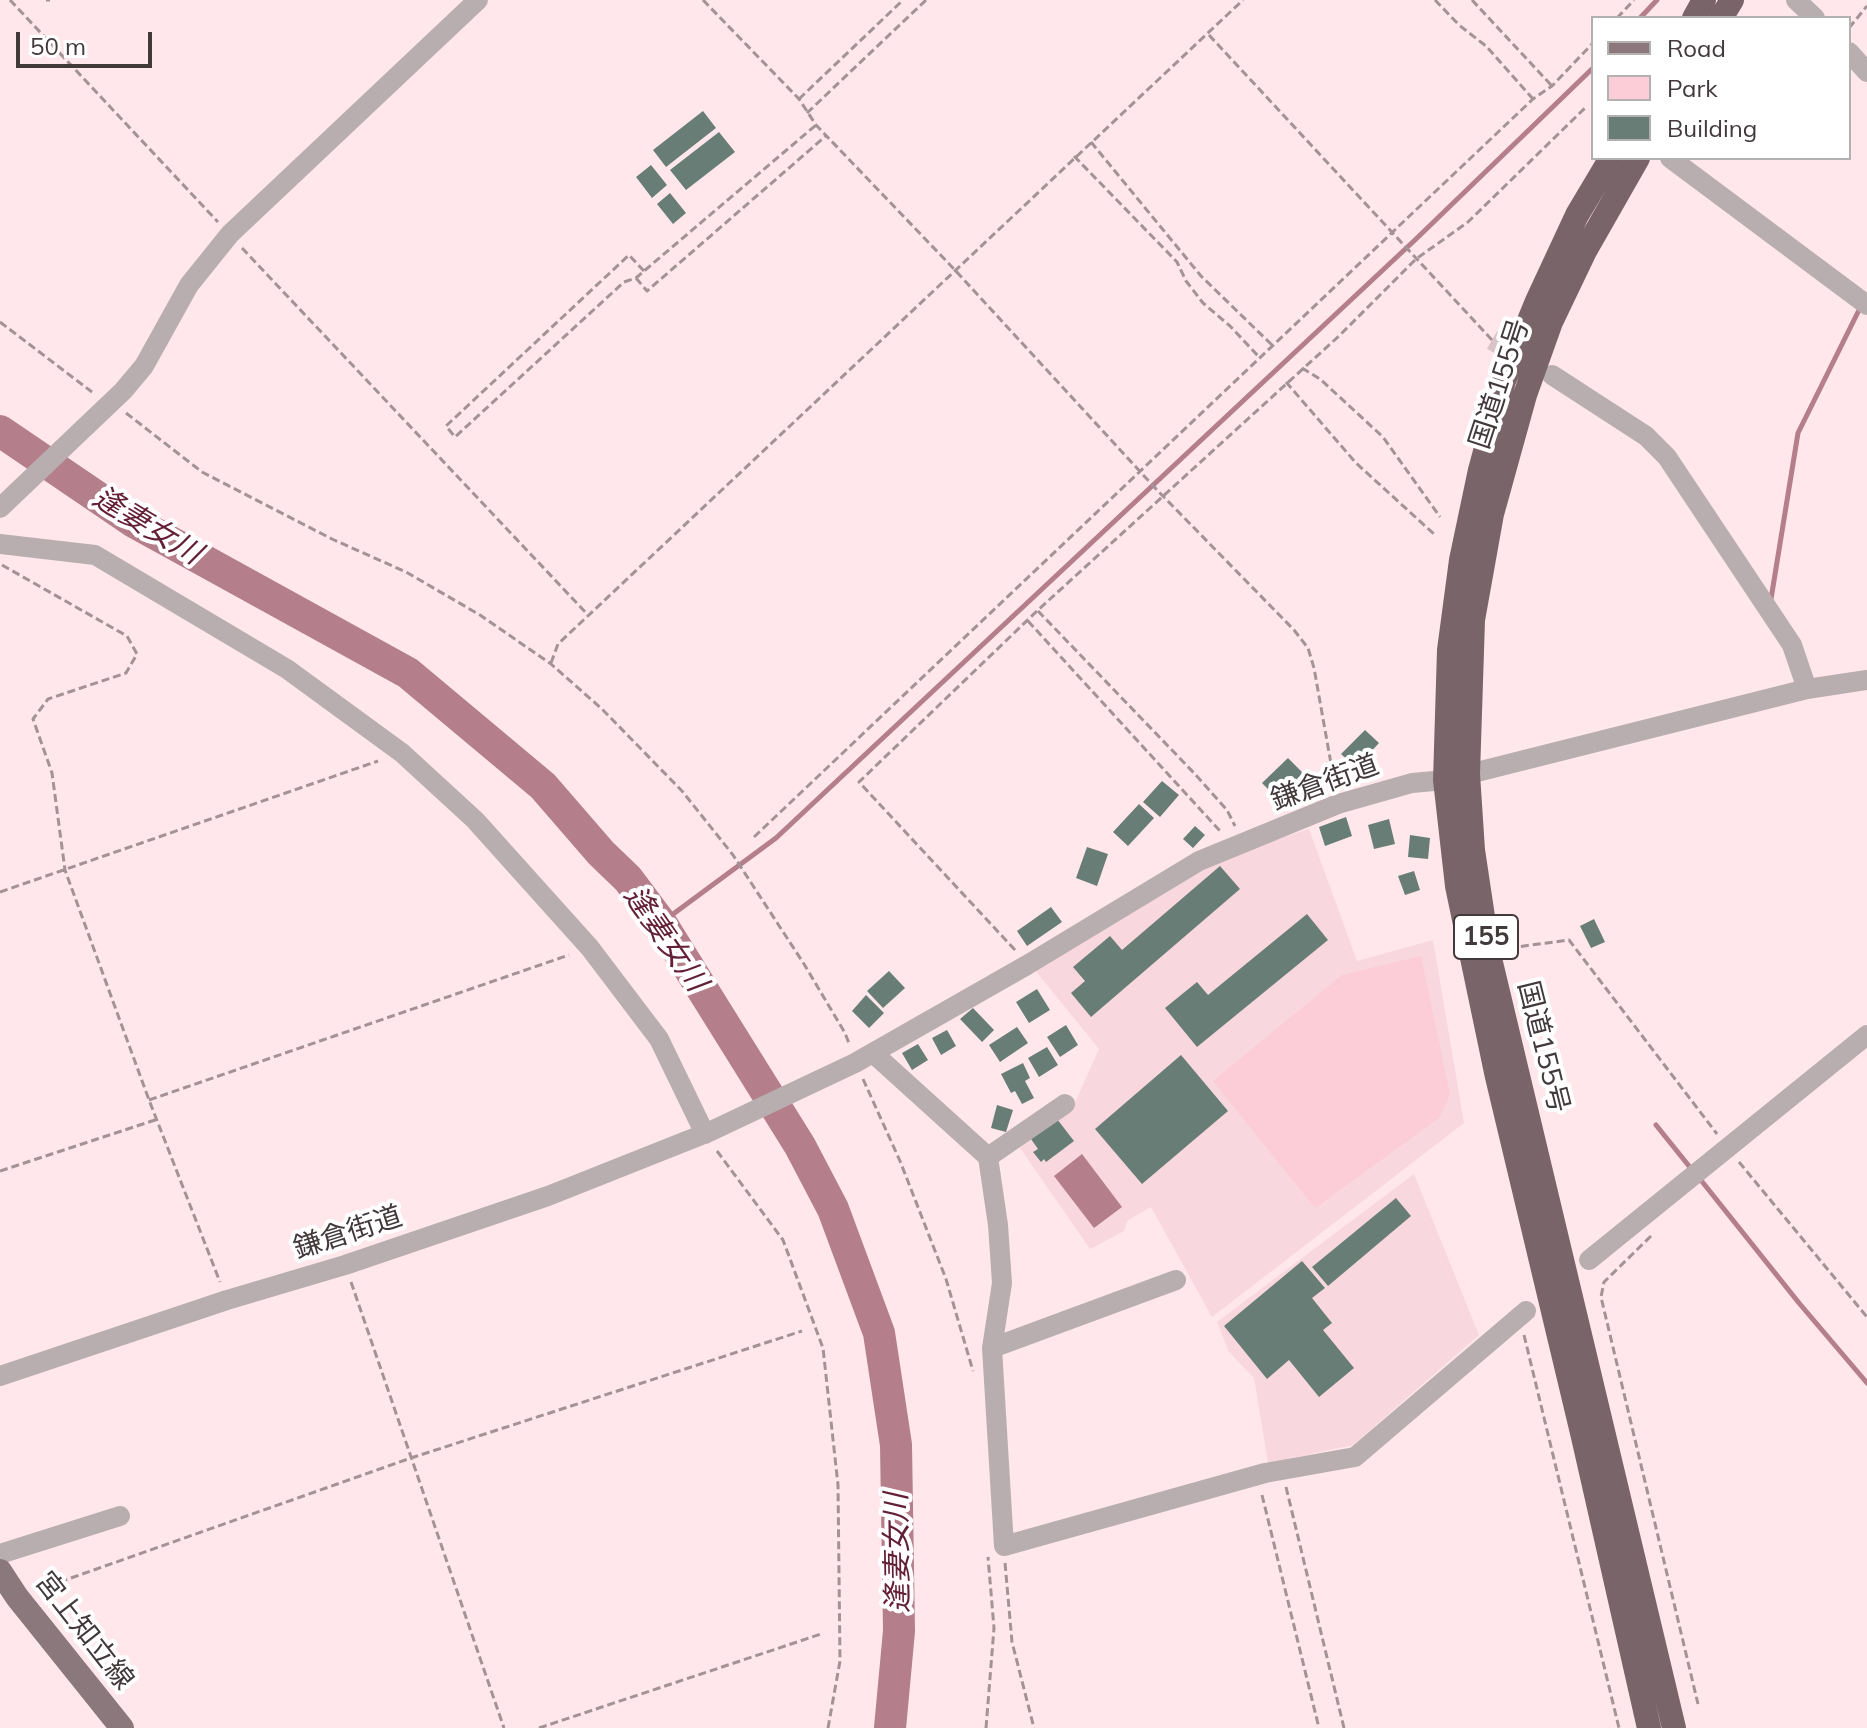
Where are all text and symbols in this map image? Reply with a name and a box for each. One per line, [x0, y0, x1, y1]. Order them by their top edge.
scale bar [20, 16, 156, 66]
legend [1591, 16, 1851, 160]
text: 50 m [30, 31, 86, 61]
text: Road [1667, 33, 1726, 63]
text: Park [1667, 73, 1718, 103]
text: Building [1667, 113, 1757, 143]
street label: 国道155号 [1463, 315, 1537, 453]
water label: 逢妻女川 [86, 480, 208, 572]
street label: 鎌倉街道 [1267, 748, 1383, 818]
water label: 逢妻女川 [616, 880, 714, 998]
road number: 155 [1454, 915, 1518, 959]
street label: 国道155号 [1510, 978, 1576, 1116]
street label: 鎌倉街道 [290, 1200, 406, 1266]
water label: 逢妻女川 [879, 1493, 917, 1613]
street label: 宮上知立線 [28, 1565, 140, 1697]

